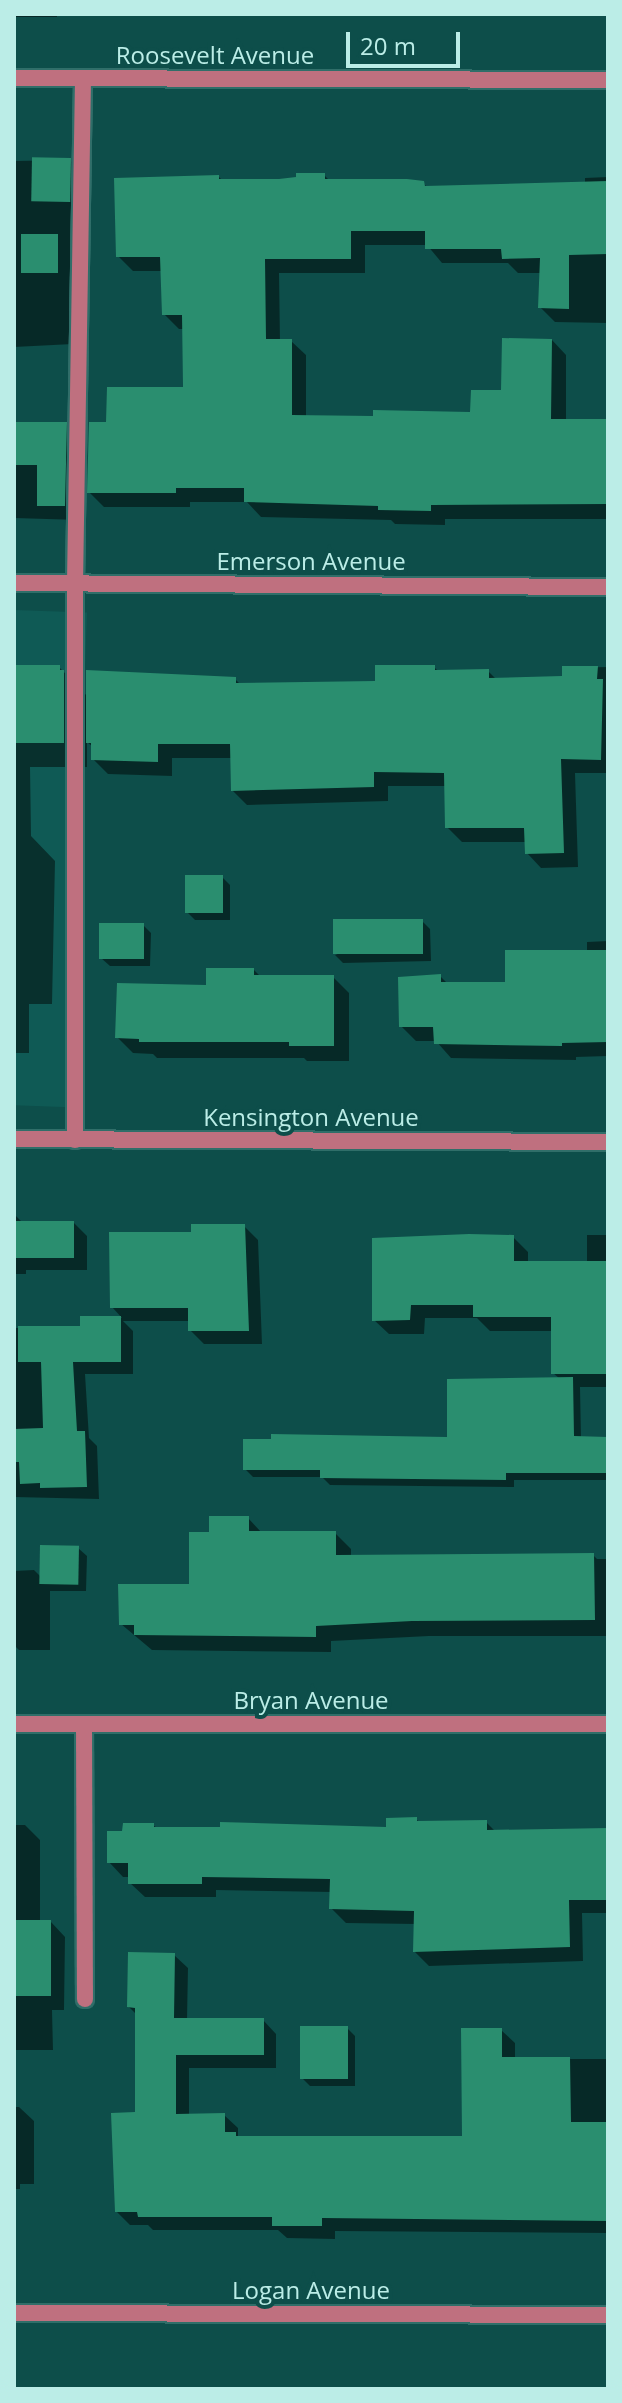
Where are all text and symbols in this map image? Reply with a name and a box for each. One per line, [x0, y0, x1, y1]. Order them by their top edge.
scale bar [350, 16, 464, 66]
text: 20 m [360, 29, 416, 62]
street label: Roosevelt Avenue [116, 41, 314, 69]
street label: Emerson Avenue [216, 547, 406, 575]
street label: Kensington Avenue [203, 1103, 419, 1131]
street label: Bryan Avenue [233, 1686, 389, 1714]
street label: Logan Avenue [232, 2276, 390, 2304]

